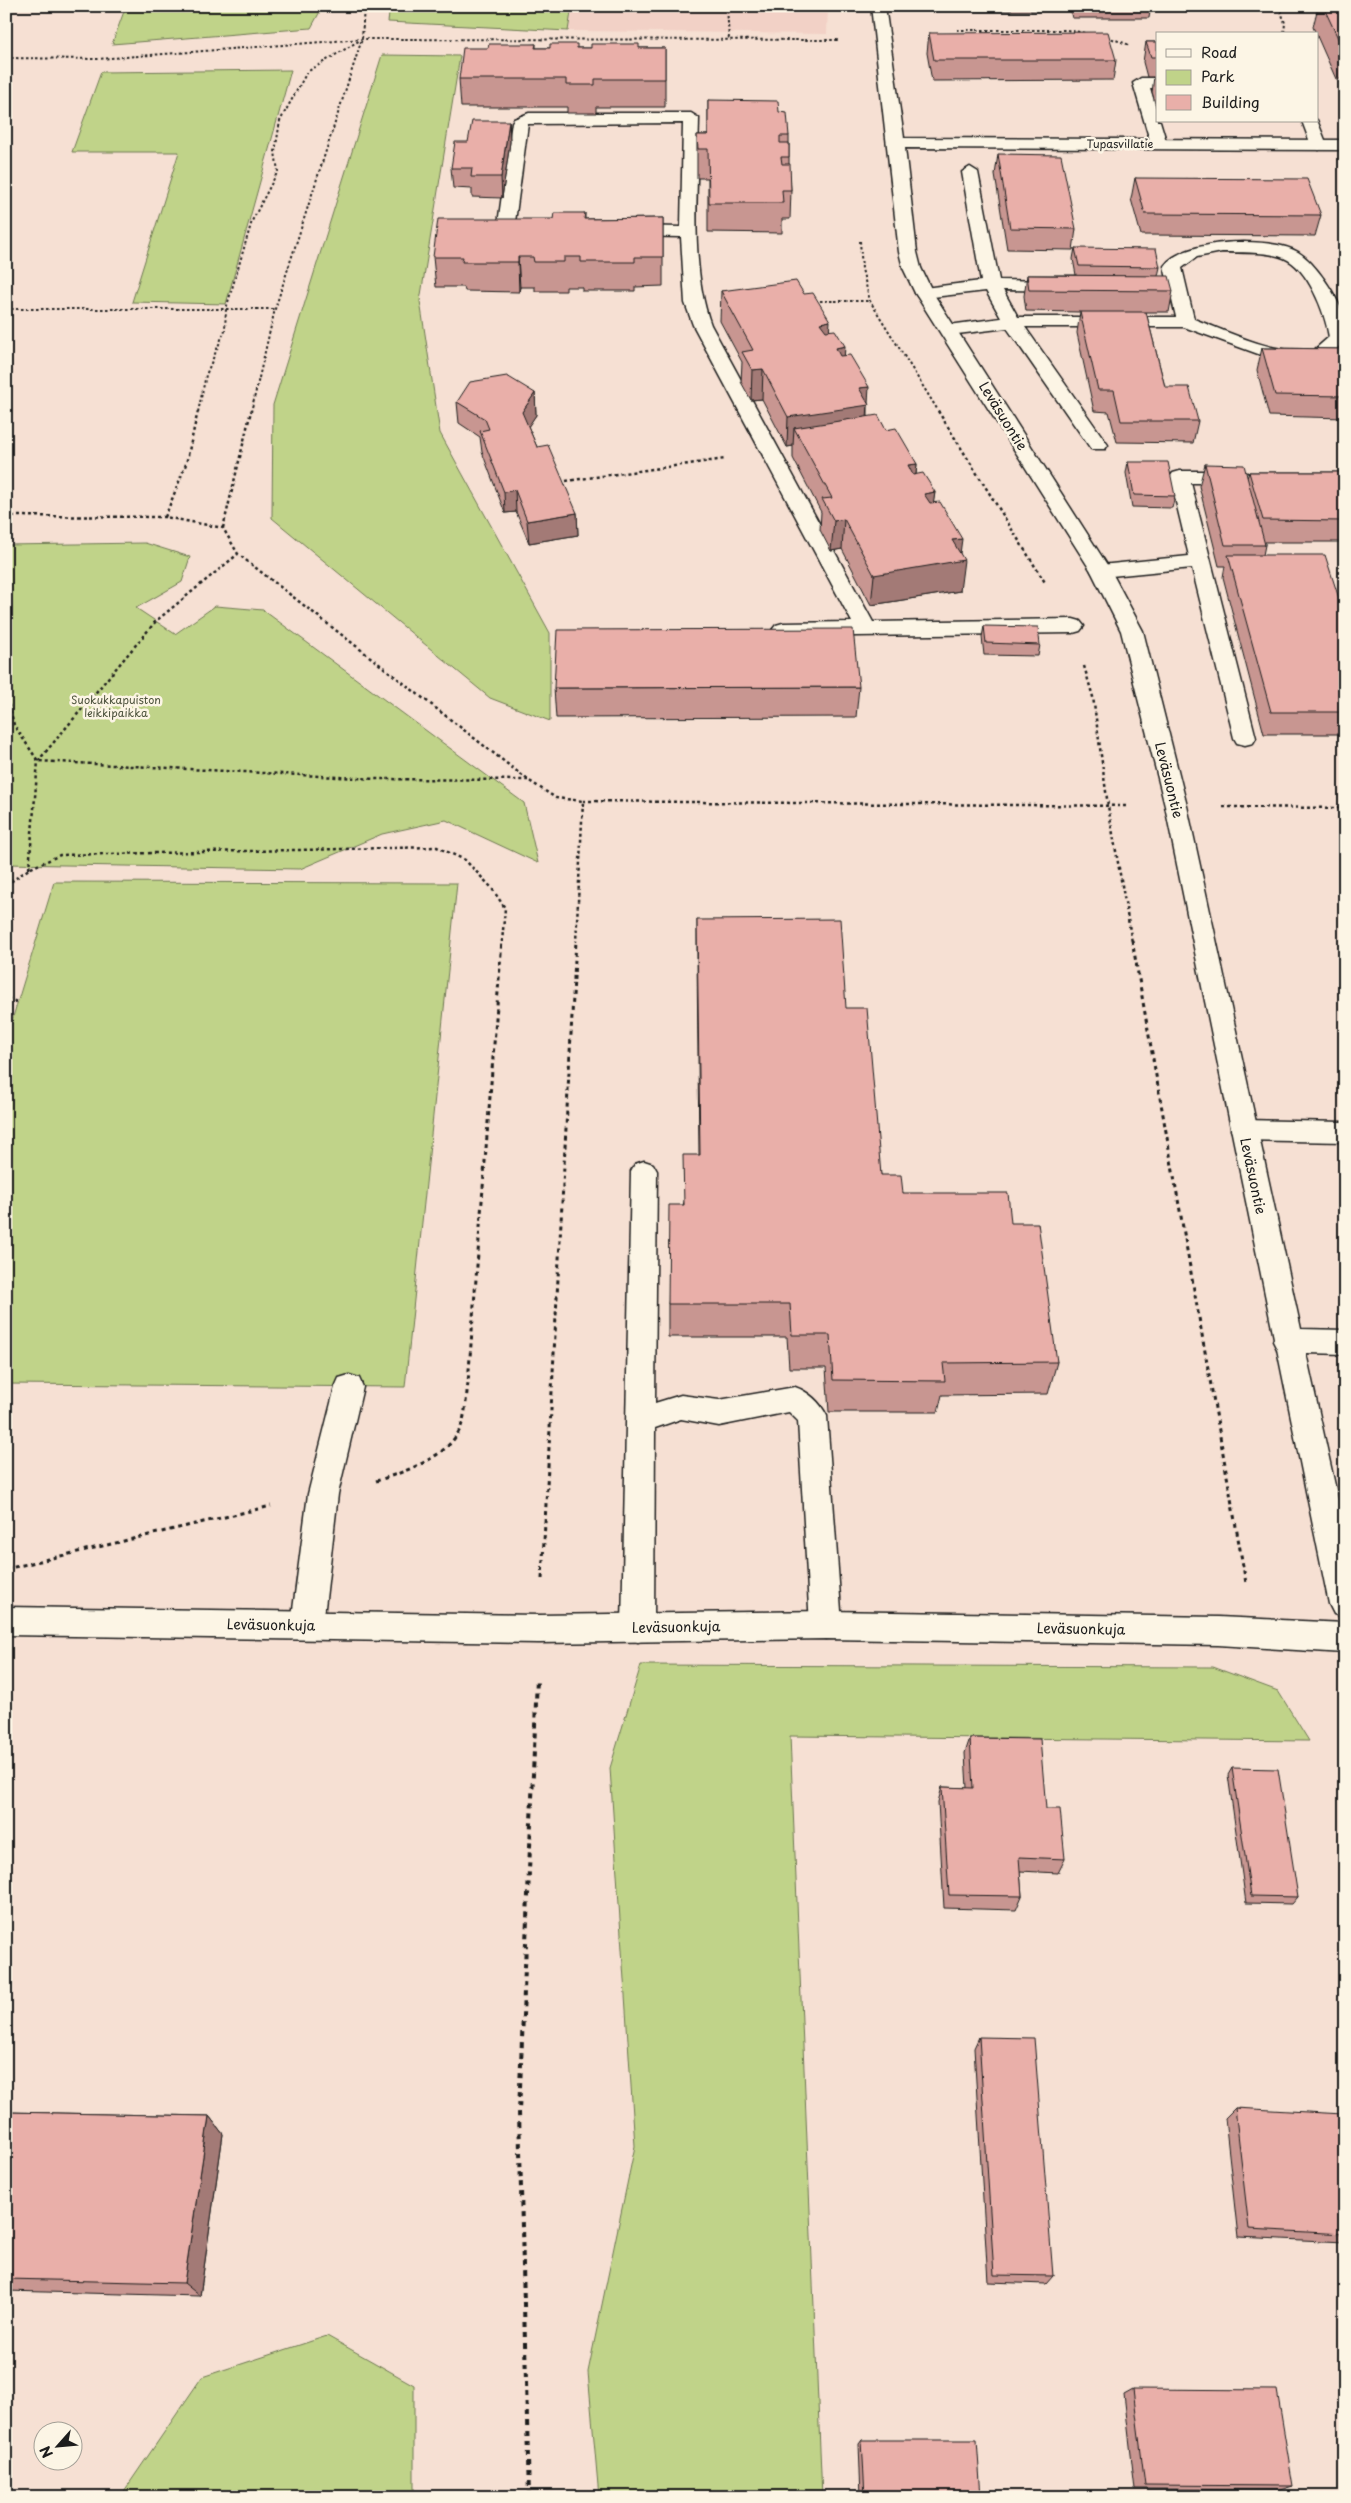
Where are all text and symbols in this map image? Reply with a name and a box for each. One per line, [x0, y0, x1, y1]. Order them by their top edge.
legend [1156, 32, 1318, 122]
text: Road [1201, 40, 1237, 63]
text: Park [1201, 64, 1235, 87]
text: Building [1201, 90, 1260, 113]
street label: Tupasvillatie [1087, 135, 1154, 152]
street label: Leväsuontie [974, 377, 1033, 454]
park label: Suokukkapuiston leikkipaikka [71, 691, 161, 721]
street label: Leväsuontie [1150, 740, 1189, 820]
street label: Leväsuontie [1235, 1136, 1272, 1216]
street label: Leväsuonkuja [226, 1613, 316, 1636]
street label: Leväsuonkuja [631, 1615, 721, 1638]
street label: Leväsuonkuja [1036, 1617, 1126, 1640]
north arrow [32, 2420, 82, 2470]
text: N [34, 2442, 58, 2462]

